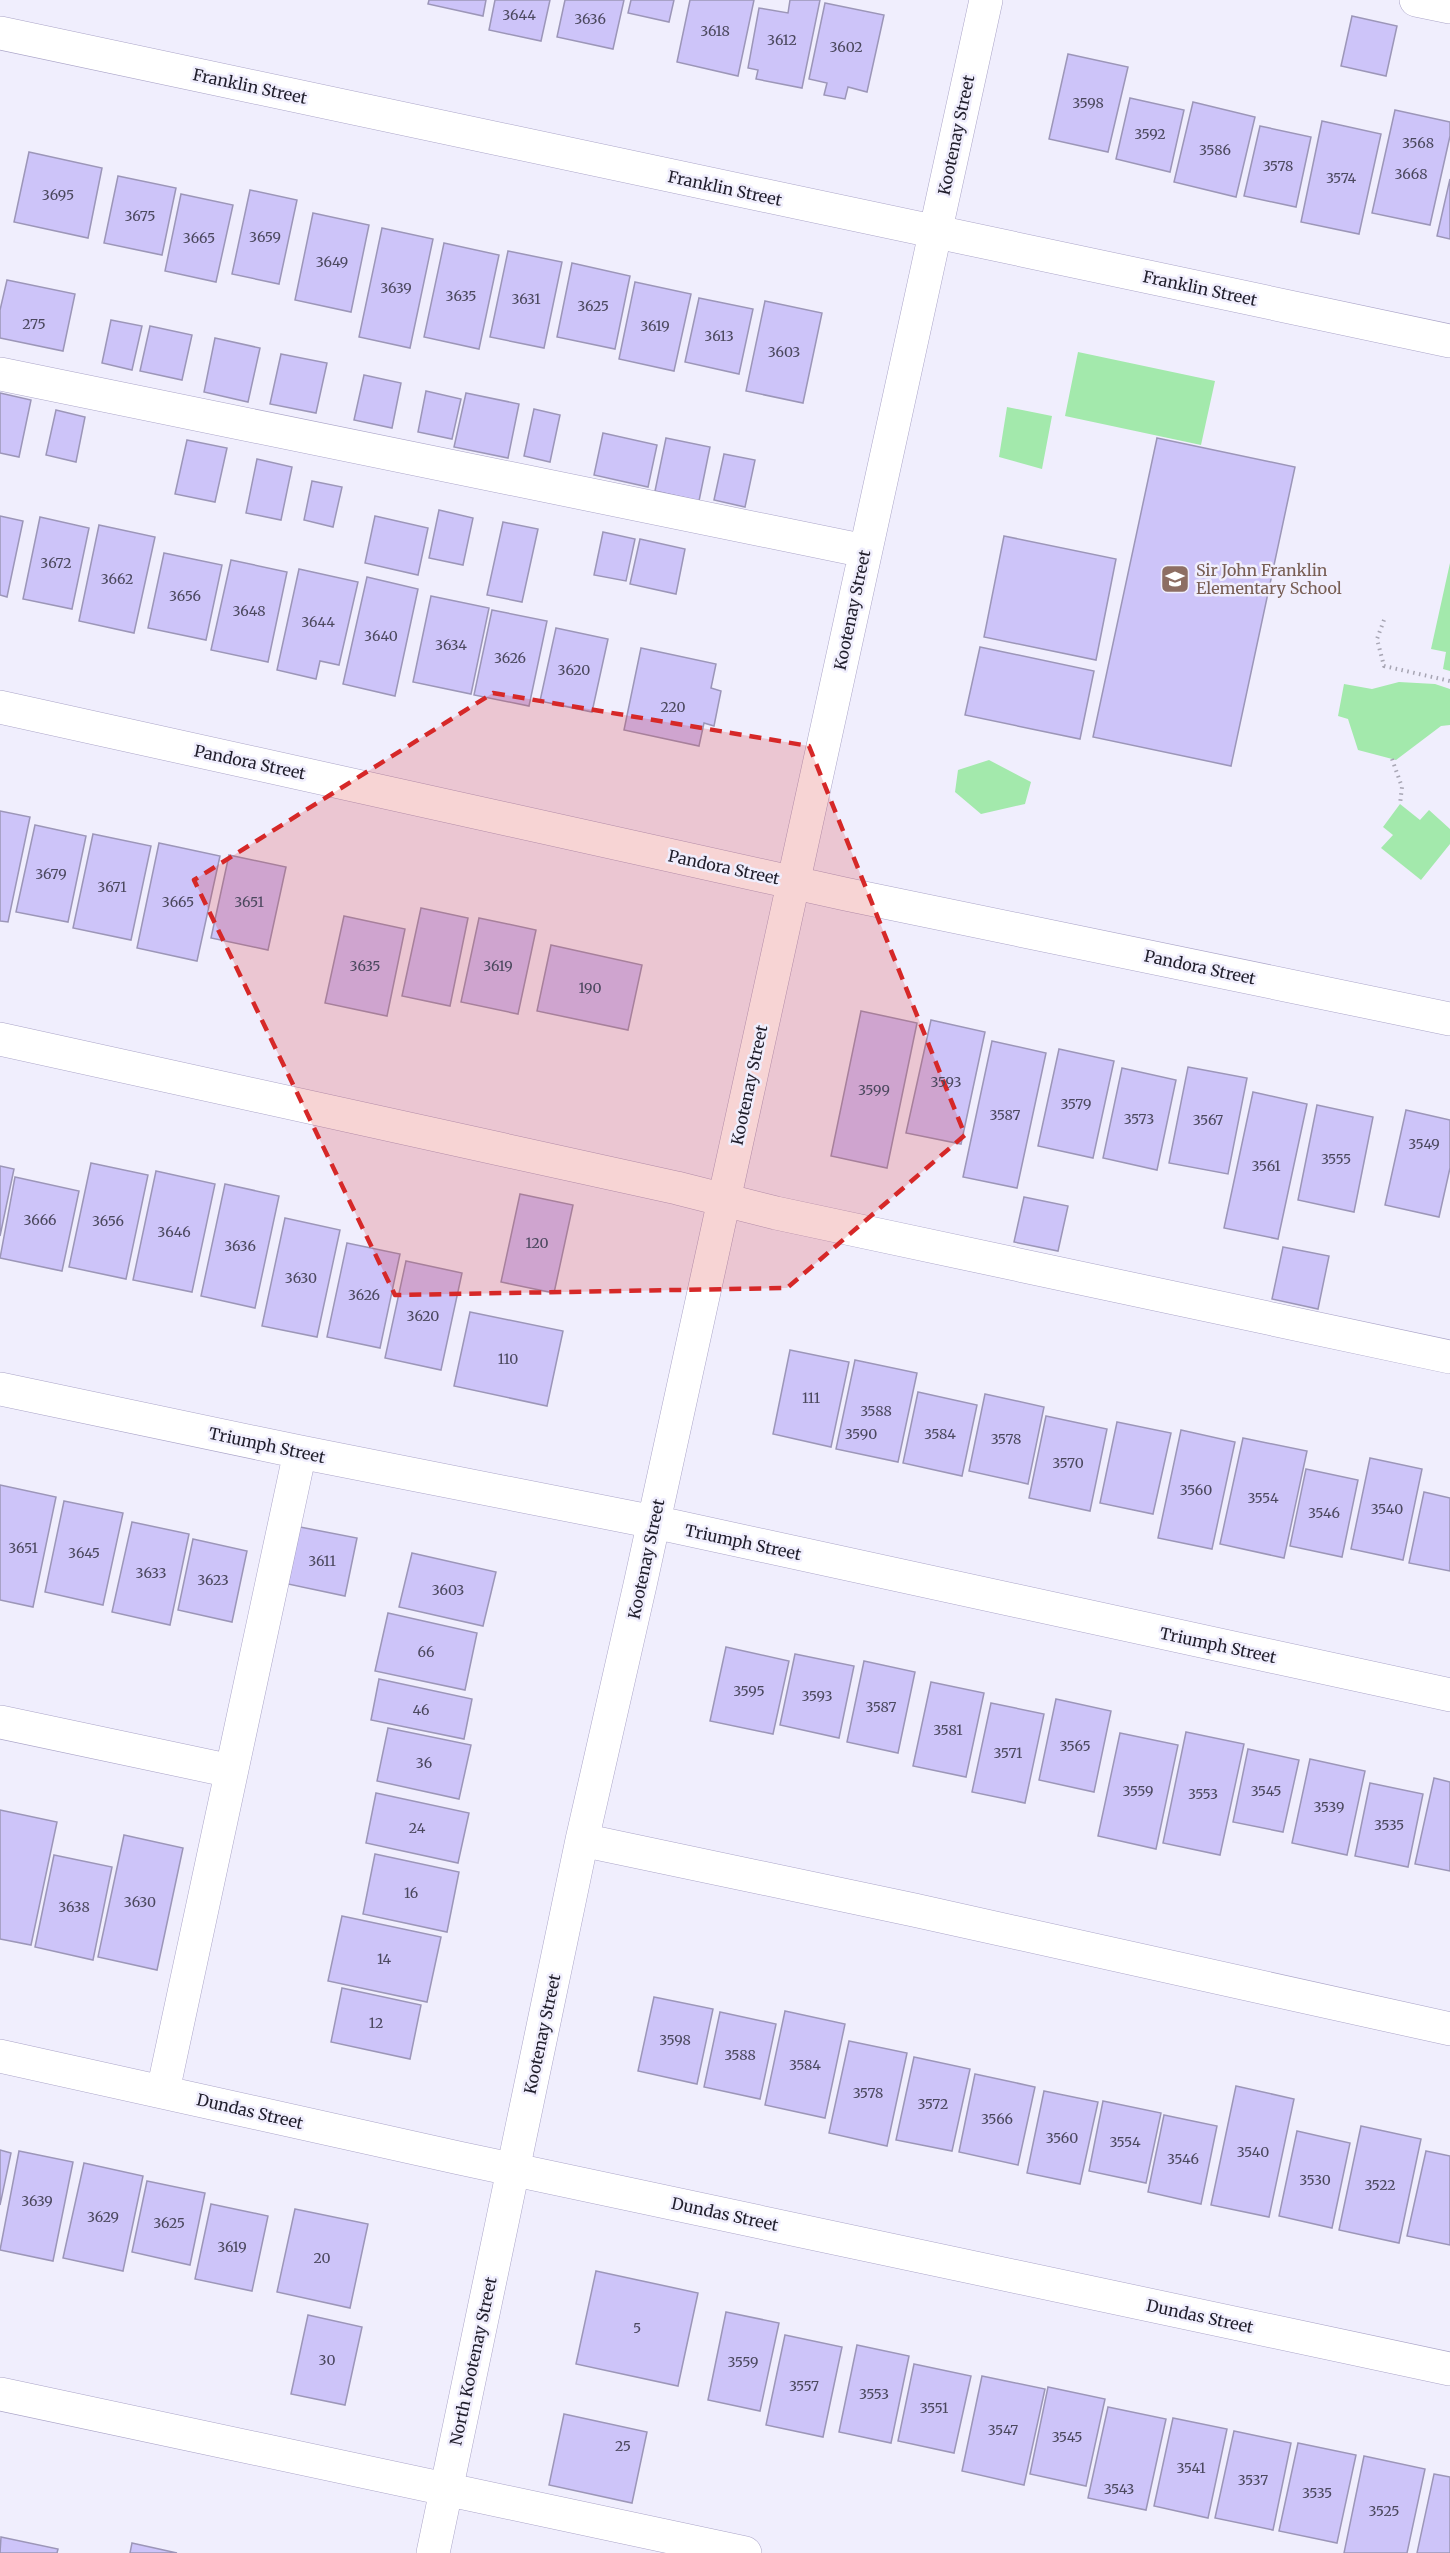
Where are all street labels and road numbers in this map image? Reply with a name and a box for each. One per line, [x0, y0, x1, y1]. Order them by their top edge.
street label: Franklin Street [191, 64, 310, 108]
street label: Kootenay Street [934, 72, 979, 197]
street label: Franklin Street [666, 166, 785, 210]
street label: Franklin Street [1141, 266, 1260, 310]
street label: Kootenay Street [830, 547, 875, 672]
street label: Pandora Street [192, 740, 308, 784]
street label: Pandora Street [666, 845, 782, 889]
street label: Pandora Street [1142, 945, 1258, 989]
street label: Kootenay Street [727, 1022, 772, 1147]
street label: Triumph Street [207, 1423, 328, 1467]
street label: Kootenay Street [624, 1496, 669, 1621]
street label: Triumph Street [683, 1520, 804, 1564]
street label: Triumph Street [1158, 1623, 1279, 1667]
street label: Kootenay Street [520, 1971, 565, 2096]
street label: Dundas Street [195, 2089, 306, 2133]
street label: Dundas Street [670, 2193, 781, 2235]
street label: North Kootenay Street [445, 2274, 501, 2447]
street label: Dundas Street [1145, 2295, 1256, 2337]

